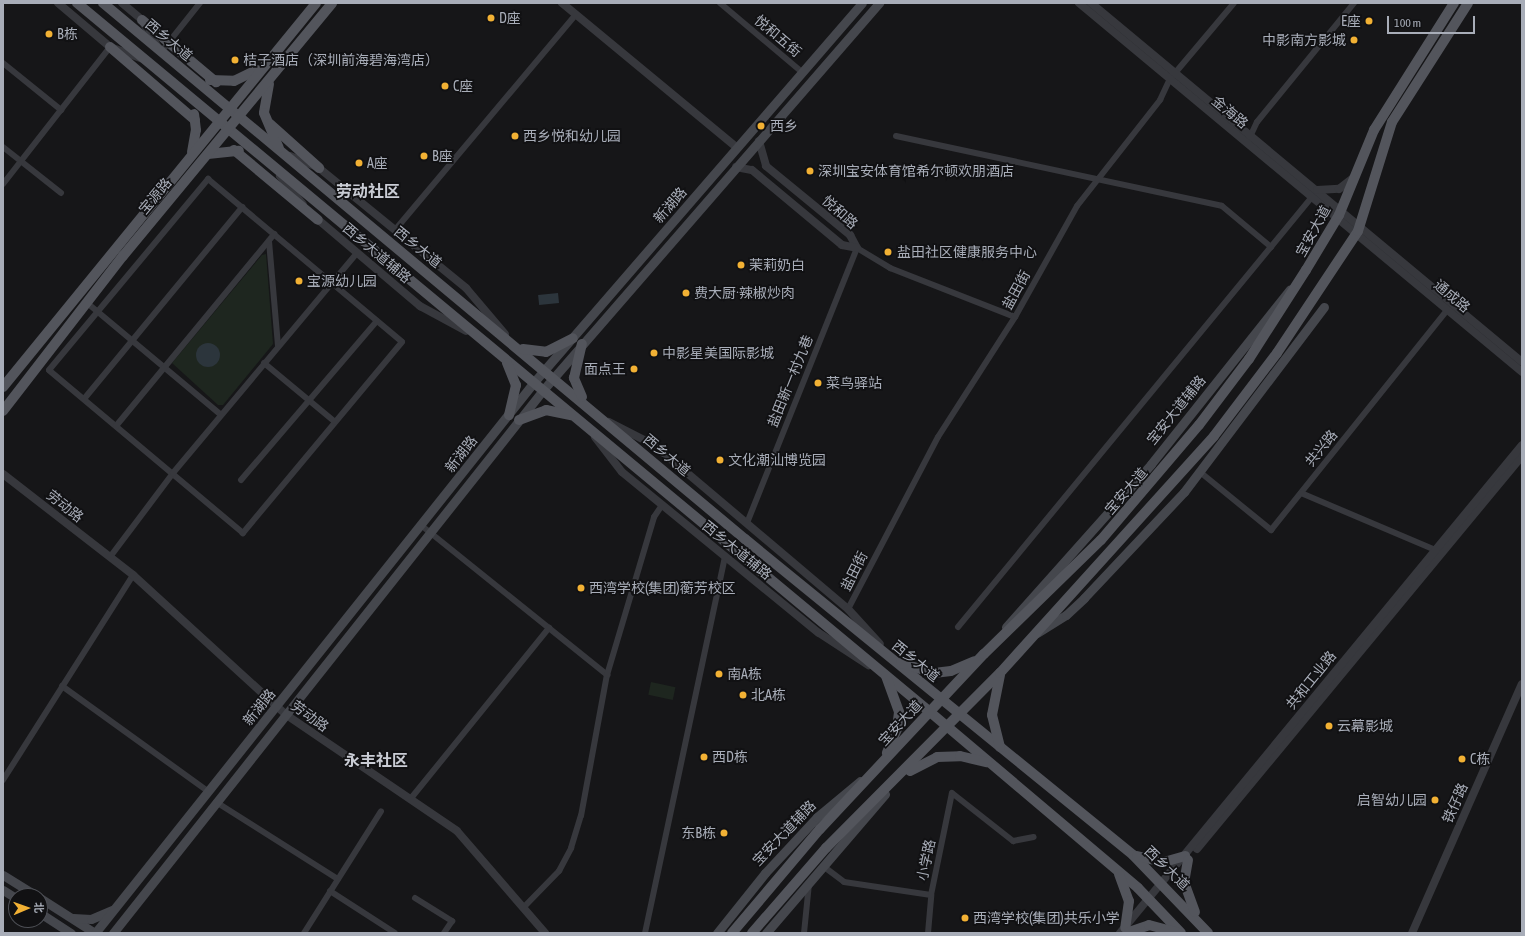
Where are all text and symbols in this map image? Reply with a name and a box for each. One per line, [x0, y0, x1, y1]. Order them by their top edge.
scale bar [1389, 8, 1477, 34]
place label: D座 [499, 10, 521, 26]
street label: 悦和五街 [751, 12, 805, 60]
marker: D座 [486, 13, 496, 23]
place label: E座 [1341, 13, 1361, 29]
street label: 西乡大道 [142, 16, 196, 64]
marker: E座 [1364, 16, 1374, 26]
text: 100 m [1394, 16, 1421, 30]
place label: B栋 [57, 26, 78, 42]
marker: B栋 [44, 29, 54, 39]
place label: 中影南方影城 [1262, 32, 1346, 48]
marker: 中影南方影城 [1349, 35, 1359, 45]
place label: 桔子酒店（深圳前海碧海湾店） [243, 52, 439, 68]
marker: 桔子酒店（深圳前海碧海湾店） [230, 55, 240, 65]
place label: C座 [453, 78, 473, 94]
marker: C座 [440, 81, 450, 91]
street label: 金海路 [1209, 92, 1251, 132]
place label: 西乡 [770, 118, 798, 134]
marker: 西乡 [755, 120, 767, 132]
place label: 西乡悦和幼儿园 [523, 128, 621, 144]
marker: 西乡悦和幼儿园 [510, 131, 520, 141]
place label: B座 [432, 148, 453, 164]
marker: B座 [419, 151, 429, 161]
place label: A座 [367, 155, 388, 171]
marker: A座 [354, 158, 364, 168]
place label: 深圳宝安体育馆希尔顿欢朋酒店 [818, 163, 1014, 179]
marker: 深圳宝安体育馆希尔顿欢朋酒店 [805, 166, 815, 176]
street label: 宝源路 [135, 175, 175, 217]
district label: 劳动社区 [336, 181, 400, 201]
street label: 新湖路 [650, 184, 690, 226]
street label: 悦和路 [819, 192, 861, 232]
street label: 宝安大道 [1292, 202, 1334, 260]
street label: 西乡大道辅路 [339, 220, 415, 286]
street label: 西乡大道 [391, 223, 445, 271]
place label: 盐田社区健康服务中心 [897, 244, 1037, 260]
marker: 盐田社区健康服务中心 [882, 246, 894, 258]
place label: 茉莉奶白 [749, 257, 805, 273]
marker: 茉莉奶白 [736, 260, 746, 270]
street label: 盐田街 [998, 268, 1034, 312]
place label: 宝源幼儿园 [307, 273, 377, 289]
marker: 宝源幼儿园 [294, 276, 304, 286]
street label: 通成路 [1431, 276, 1473, 316]
place label: 费大厨·辣椒炒肉 [694, 285, 795, 301]
marker: 费大厨·辣椒炒肉 [681, 288, 691, 298]
street label: 盐田新一村九巷 [764, 332, 816, 430]
place label: 中影星美国际影城 [662, 345, 774, 361]
marker: 中影星美国际影城 [649, 348, 659, 358]
place label: 面点王 [584, 361, 626, 377]
marker: 面点王 [629, 364, 639, 374]
street label: 宝安大道辅路 [1143, 372, 1209, 448]
place label: 菜鸟驿站 [826, 375, 882, 391]
marker: 菜鸟驿站 [813, 378, 823, 388]
street label: 共兴路 [1301, 426, 1341, 470]
street label: 西乡大道 [640, 431, 694, 479]
street label: 新湖路 [441, 432, 481, 476]
place label: 文化潮汕博览园 [728, 452, 826, 468]
marker: 文化潮汕博览园 [715, 455, 725, 465]
street label: 宝安大道 [1101, 464, 1151, 518]
street label: 劳动路 [43, 486, 87, 526]
street label: 西乡大道辅路 [699, 517, 775, 583]
street label: 盐田街 [837, 548, 871, 594]
place label: 西湾学校(集团)蘅芳校区 [589, 580, 736, 596]
marker: 西湾学校(集团)蘅芳校区 [576, 583, 586, 593]
street label: 西乡大道 [889, 637, 943, 685]
street label: 共和工业路 [1282, 648, 1340, 712]
place label: 南A栋 [727, 666, 762, 682]
marker: 南A栋 [714, 669, 724, 679]
street label: 新湖路 [239, 685, 279, 729]
place label: 北A栋 [751, 687, 786, 703]
marker: 北A栋 [738, 690, 748, 700]
street label: 劳动路 [288, 697, 332, 735]
street label: 宝安大道 [875, 697, 925, 749]
place label: 云幕影城 [1337, 718, 1393, 734]
marker: 云幕影城 [1324, 721, 1334, 731]
place label: 西D栋 [712, 749, 748, 765]
district label: 永丰社区 [344, 750, 408, 770]
place label: C栋 [1470, 751, 1490, 767]
marker: 西D栋 [699, 752, 709, 762]
marker: C栋 [1457, 754, 1467, 764]
street label: 铁仔路 [1439, 780, 1471, 826]
place label: 启智幼儿园 [1357, 792, 1427, 808]
marker: 启智幼儿园 [1430, 795, 1440, 805]
street label: 宝安大道辅路 [749, 797, 819, 869]
place label: 东B栋 [681, 825, 716, 841]
marker: 东B栋 [719, 828, 729, 838]
street label: 小学路 [913, 838, 939, 882]
street label: 西乡大道 [1141, 843, 1193, 893]
north arrow [8, 888, 48, 928]
text: 北 [33, 902, 45, 913]
place label: 西湾学校(集团)共乐小学 [973, 910, 1120, 926]
marker: 西湾学校(集团)共乐小学 [960, 913, 970, 923]

